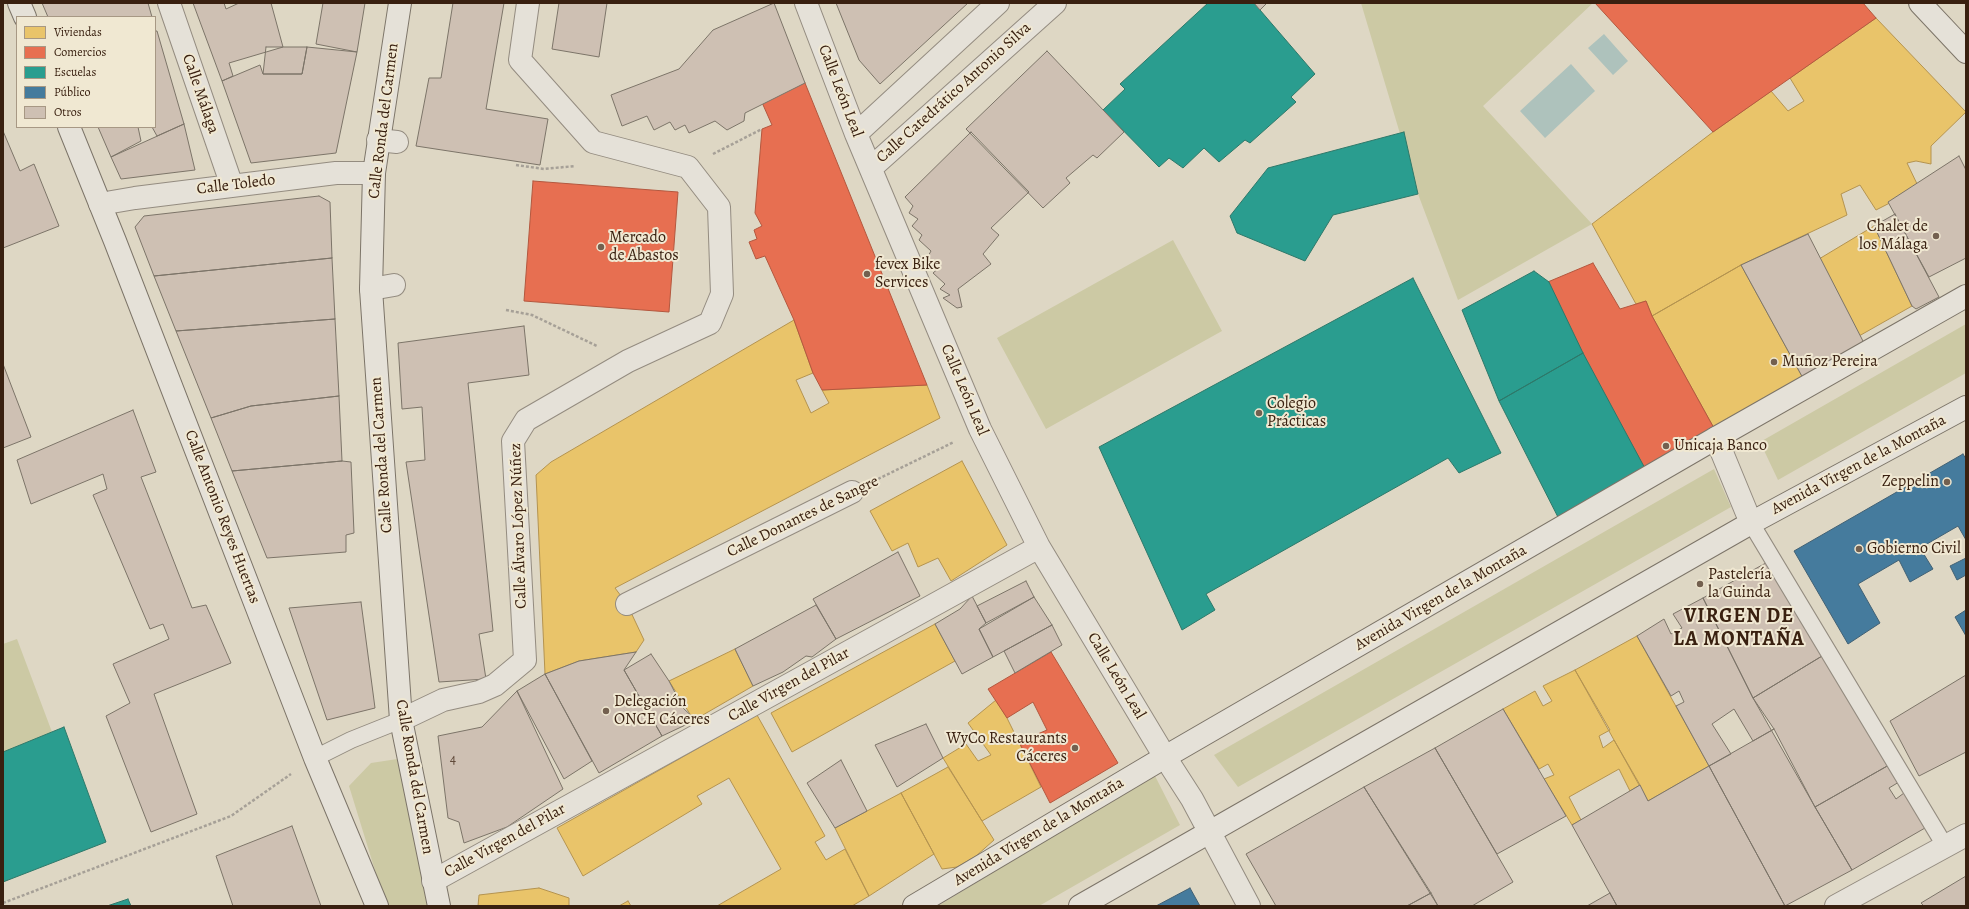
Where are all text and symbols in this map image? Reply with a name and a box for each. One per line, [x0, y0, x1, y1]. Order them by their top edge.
legend [16, 16, 156, 128]
street label: Calle Catedrático Antonio Silva [873, 18, 1035, 168]
text: Viviendas [54, 24, 102, 40]
street label: Calle Ronda del Carmen [365, 42, 403, 200]
street label: Calle León Leal [814, 42, 866, 140]
text: Comercios [54, 44, 106, 60]
street label: Calle Málaga [177, 52, 223, 136]
text: Escuelas [54, 64, 96, 80]
text: Público [54, 84, 90, 100]
text: Otros [54, 104, 82, 120]
street label: Calle Toledo [196, 171, 276, 199]
place label: Chalet de los Málaga [1859, 217, 1928, 255]
place label: Mercado de Abastos [609, 228, 679, 266]
marker: Chalet de los Málaga [1931, 231, 1941, 241]
marker: Mercado de Abastos [596, 242, 606, 252]
place label: fevex Bike Services [875, 255, 940, 293]
marker: fevex Bike Services [862, 269, 872, 279]
street label: Calle León Leal [936, 341, 992, 439]
place label: Muñoz Pereira [1782, 352, 1878, 372]
marker: Muñoz Pereira [1769, 357, 1779, 367]
street label: Calle Ronda del Carmen [367, 376, 397, 534]
place label: Colegio Prácticas [1267, 394, 1326, 432]
marker: Colegio Prácticas [1254, 408, 1264, 418]
street label: Avenida Virgen de la Montaña [1768, 411, 1950, 519]
street label: Calle Antonio Reyes Huertas [180, 427, 264, 607]
place label: Unicaja Banco [1674, 436, 1767, 456]
marker: Unicaja Banco [1661, 441, 1671, 451]
street label: Calle Álvaro López Núñez [507, 443, 531, 609]
street label: Calle Donantes de Sangre [724, 472, 882, 562]
place label: Zeppelin [1882, 472, 1939, 492]
marker: Zeppelin [1942, 477, 1952, 487]
place label: Gobierno Civil [1867, 539, 1961, 559]
street label: Avenida Virgen de la Montaña [1352, 541, 1530, 655]
marker: Gobierno Civil [1854, 544, 1864, 554]
place label: Pastelería la Guinda [1708, 565, 1772, 603]
marker: Pastelería la Guinda [1695, 579, 1705, 589]
district label: VIRGEN DE LA MONTAÑA [1673, 605, 1805, 652]
street label: Calle León Leal [1083, 629, 1149, 723]
street label: Calle Virgen del Pilar [725, 644, 853, 726]
place label: Delegación ONCE Cáceres [614, 692, 710, 730]
street label: Calle Ronda del Carmen [391, 698, 437, 856]
marker: Delegación ONCE Cáceres [601, 706, 611, 716]
place label: WyCo Restaurants Cáceres [946, 729, 1067, 767]
marker: WyCo Restaurants Cáceres [1070, 743, 1080, 753]
house number: 4 [450, 752, 456, 768]
street label: Avenida Virgen de la Montaña [950, 774, 1128, 890]
street label: Calle Virgen del Pilar [441, 800, 569, 882]

